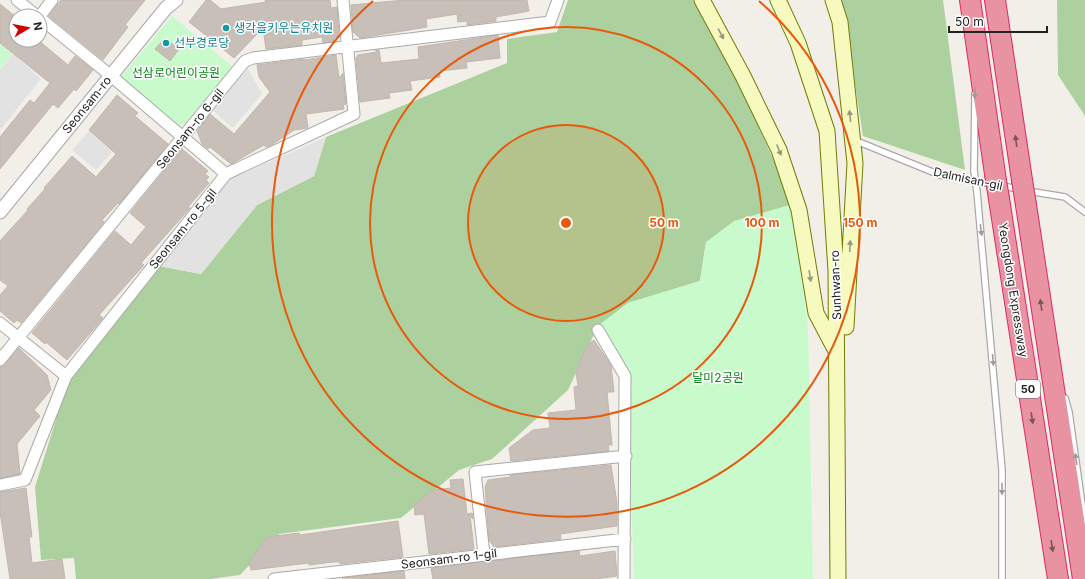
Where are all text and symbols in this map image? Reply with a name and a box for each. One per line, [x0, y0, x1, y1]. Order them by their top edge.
north arrow [8, 8, 48, 48]
scale bar [949, 8, 1047, 34]
text: 50 m [955, 14, 984, 29]
place label: 생각을키우는유치원 [234, 20, 333, 35]
text: N [30, 21, 45, 32]
marker: 생각을키우는유치원 [221, 23, 231, 33]
one-way arrow [717, 28, 724, 40]
place label: 선부경로당 [174, 35, 229, 50]
marker: 선부경로당 [161, 38, 171, 48]
park label: 선삼로어린이공원 [132, 65, 220, 80]
street label: Seonsam-ro [59, 73, 114, 136]
street label: Seonsam-ro 6-gil [153, 85, 227, 172]
one-way arrow [971, 87, 978, 99]
one-way arrow [847, 110, 853, 122]
one-way arrow [1013, 135, 1019, 147]
one-way arrow [776, 145, 782, 156]
street label: Dalmisan-gil [932, 164, 1004, 193]
street label: Seonsam-ro 5-gil [146, 186, 220, 272]
text: 50 m [649, 215, 679, 230]
text: 100 m [744, 215, 780, 230]
text: 150 m [843, 215, 877, 230]
centre of rings [559, 216, 573, 230]
street label: Yeongdong Expressway [995, 221, 1032, 359]
one-way arrow [978, 224, 984, 236]
one-way arrow [847, 240, 854, 252]
street label: Sunhwan-ro [827, 250, 844, 320]
one-way arrow [808, 270, 814, 282]
one-way arrow [1038, 299, 1044, 311]
one-way arrow [989, 354, 996, 366]
park label: 달미2공원 [692, 370, 744, 385]
road number: 50 [1016, 380, 1040, 398]
one-way arrow [1030, 412, 1036, 424]
one-way arrow [1073, 453, 1079, 465]
one-way arrow [999, 483, 1005, 496]
one-way arrow [1049, 540, 1055, 552]
street label: Seonsam-ro 1-gil [400, 545, 498, 572]

